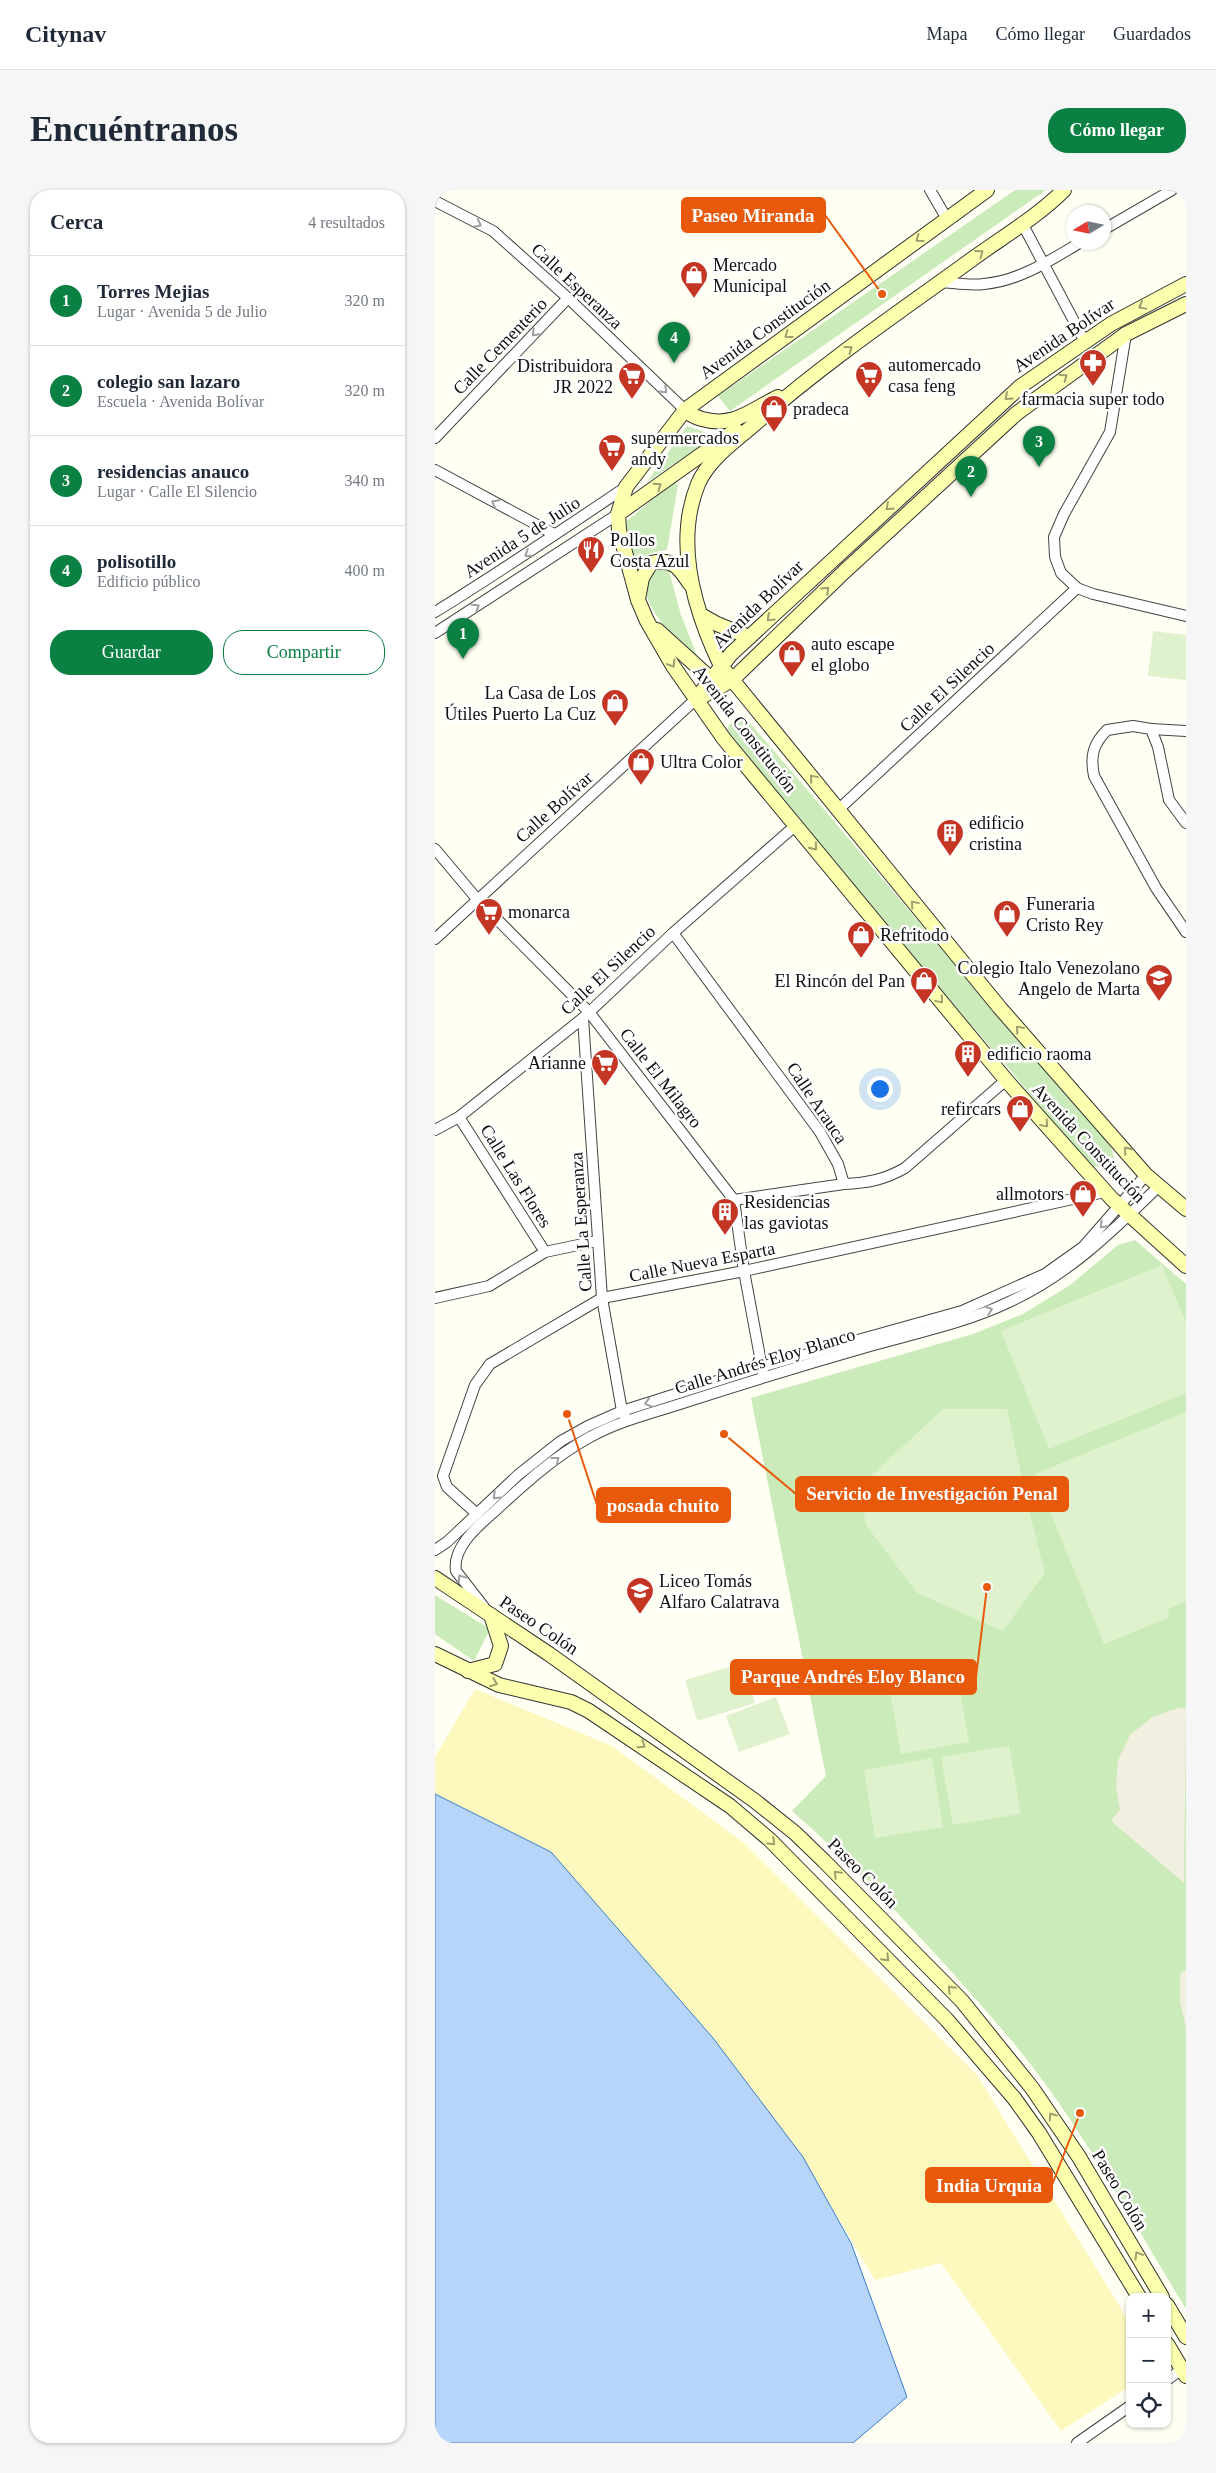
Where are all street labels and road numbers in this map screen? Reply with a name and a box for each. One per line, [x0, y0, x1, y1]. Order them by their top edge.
street label: Calle Esperanza [528, 239, 626, 333]
street label: Avenida Constitución [696, 275, 834, 383]
street label: Calle Cementerio [449, 294, 551, 398]
street label: Avenida Bolívar [1009, 294, 1119, 376]
street label: Avenida 5 de Julio [460, 492, 584, 582]
street label: Avenida Bolívar [709, 556, 807, 652]
street label: Calle El Silencio [896, 638, 998, 736]
street label: Avenida Constitución [689, 661, 801, 797]
street label: Calle Bolívar [511, 767, 597, 847]
street label: Calle El Silencio [557, 921, 659, 1019]
street label: Calle El Milagro [616, 1024, 706, 1132]
street label: Calle Arauca [783, 1059, 851, 1147]
street label: Avenida Constitución [1028, 1079, 1150, 1207]
street label: Calle Las Flores [476, 1121, 556, 1231]
street label: Calle La Esperanza [566, 1152, 596, 1292]
street label: Calle Nueva Esparta [627, 1238, 777, 1286]
street label: Calle Andrés Eloy Blanco [672, 1324, 858, 1398]
street label: Paseo Colón [496, 1591, 582, 1659]
street label: Paseo Colón [824, 1834, 902, 1912]
street label: Paseo Colón [1088, 2146, 1152, 2234]

